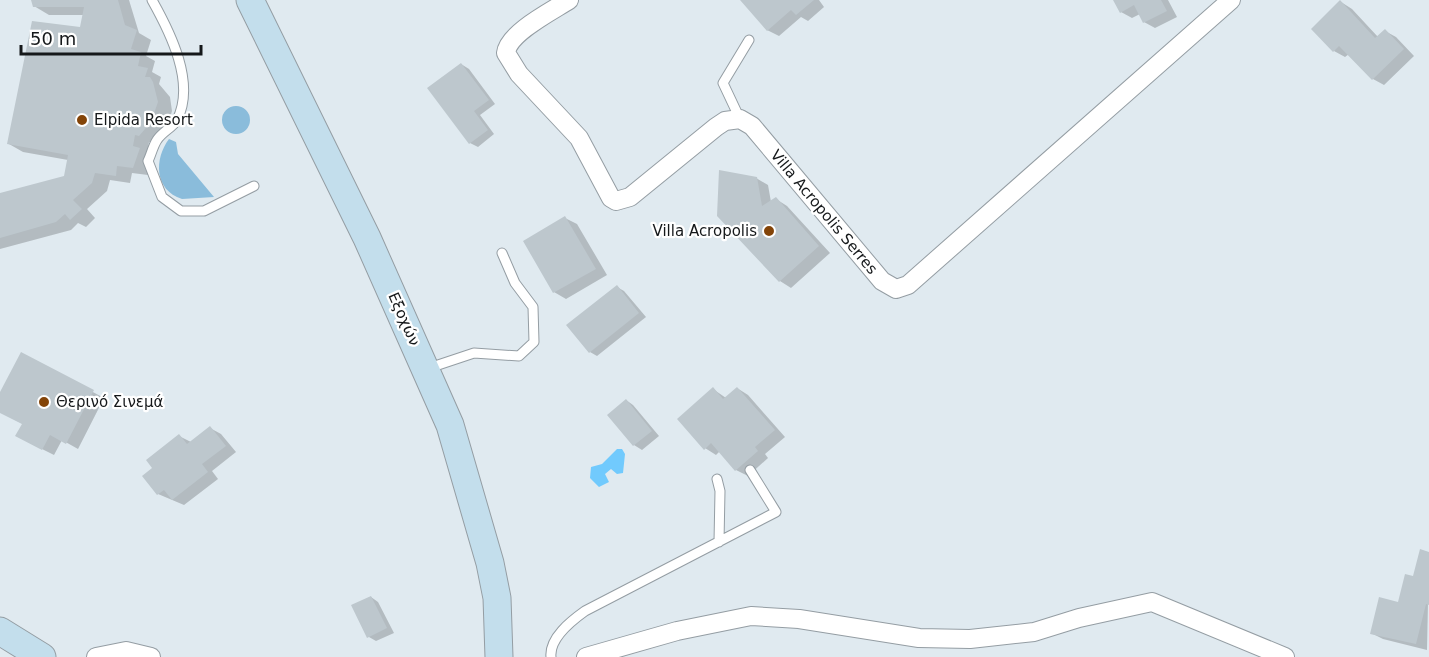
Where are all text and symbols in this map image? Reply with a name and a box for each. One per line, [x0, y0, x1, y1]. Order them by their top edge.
scale bar [21, 18, 201, 56]
text: 50 m [30, 28, 76, 49]
place label: Elpida Resort [94, 111, 193, 129]
marker: Elpida Resort [75, 113, 89, 127]
street label: Villa Acropolis Serres [767, 146, 881, 278]
place label: Villa Acropolis [652, 222, 757, 240]
marker: Villa Acropolis [762, 224, 776, 238]
street label: Εξοχών [384, 289, 424, 349]
place label: Θερινό Σινεμά [56, 393, 163, 411]
marker: Θερινό Σινεμά [37, 395, 51, 409]

